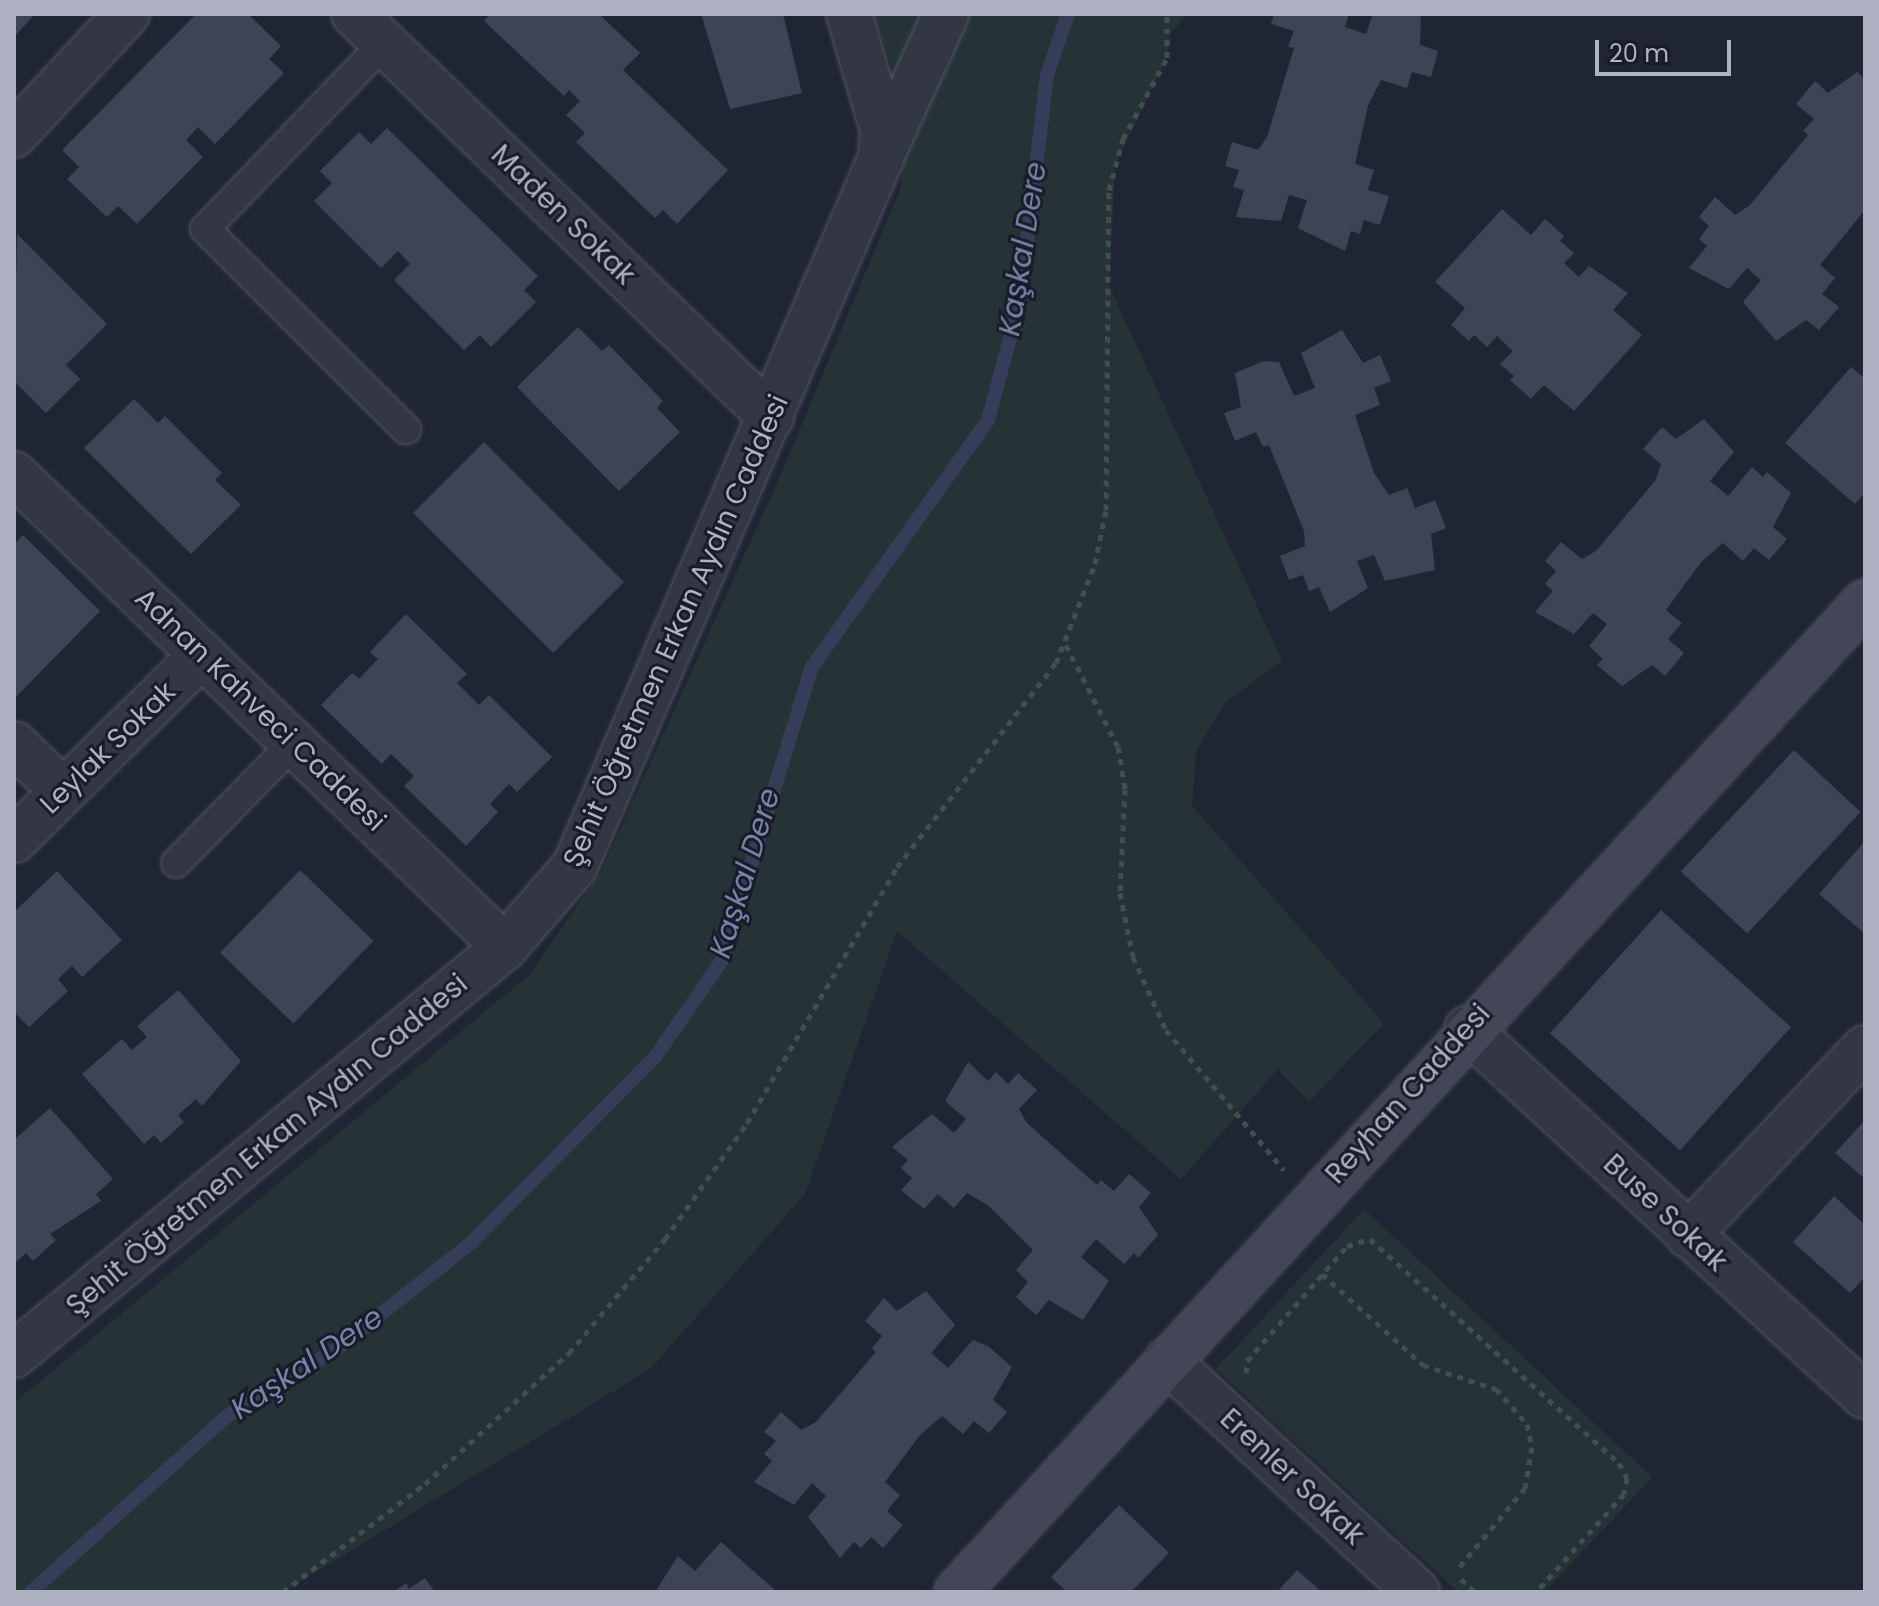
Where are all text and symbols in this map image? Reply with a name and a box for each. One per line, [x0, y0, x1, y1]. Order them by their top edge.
scale bar [1599, 24, 1735, 74]
text: 20 m [1609, 37, 1669, 70]
street label: Maden Sokak [484, 138, 642, 292]
water label: Kaşkal Dere [991, 159, 1055, 339]
street label: Şehit Öğretmen Erkan Aydın Caddesi [556, 390, 796, 872]
street label: Adnan Kahveci Caddesi [128, 581, 392, 839]
street label: Leylak Sokak [33, 675, 183, 821]
water label: Kaşkal Dere [702, 784, 788, 962]
street label: Şehit Öğretmen Erkan Aydın Caddesi [60, 967, 474, 1323]
street label: Reyhan Caddesi [1319, 997, 1497, 1191]
street label: Buse Sokak [1596, 1147, 1734, 1279]
water label: Kaşkal Dere [224, 1299, 390, 1427]
street label: Erenler Sokak [1213, 1402, 1371, 1552]

